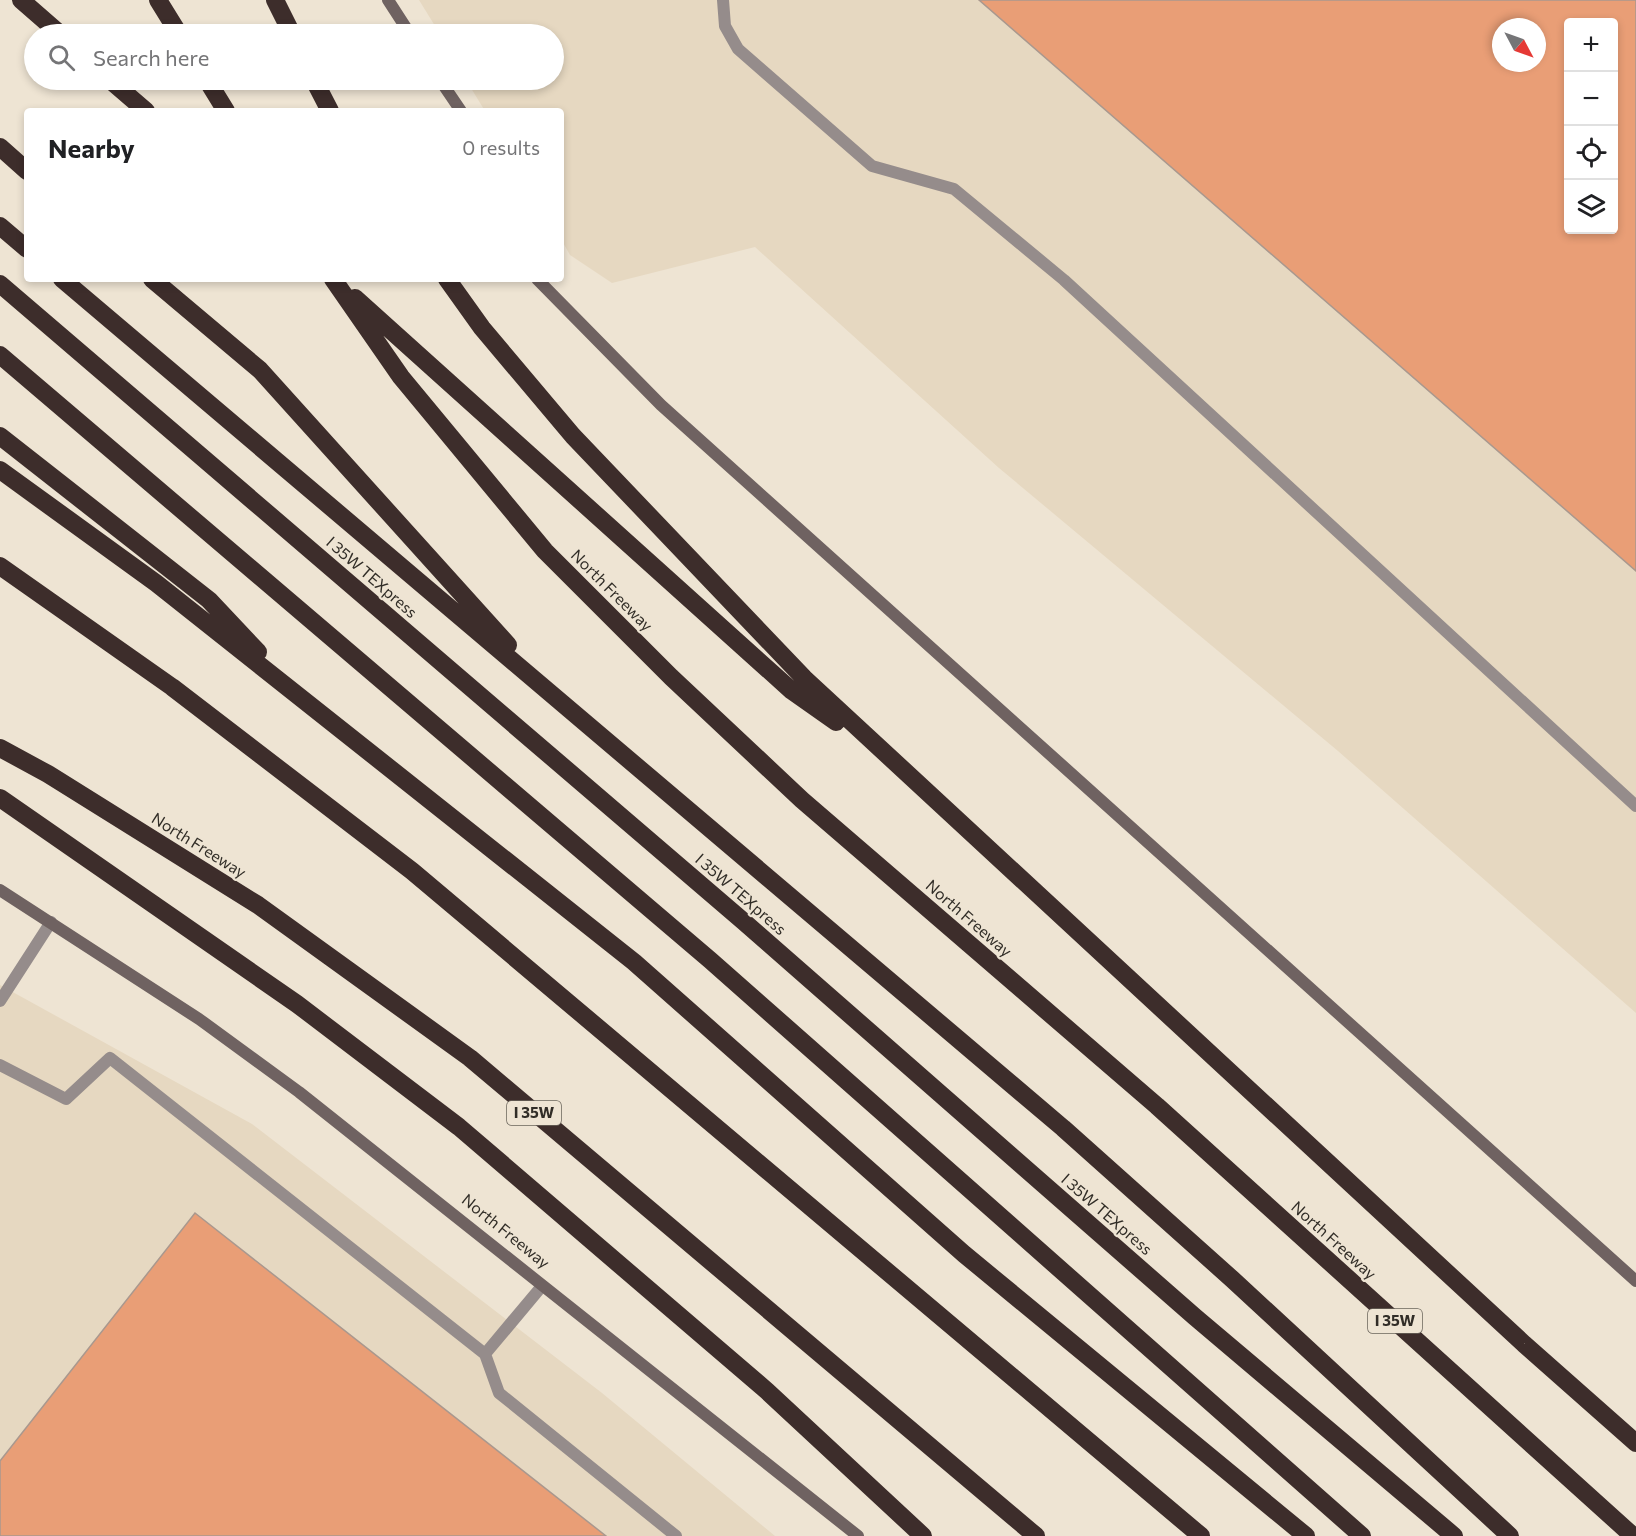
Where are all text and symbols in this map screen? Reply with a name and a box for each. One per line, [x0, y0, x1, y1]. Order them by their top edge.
north arrow [1492, 18, 1546, 72]
map controls [1564, 18, 1618, 234]
button: + [1564, 18, 1618, 72]
search box [24, 24, 564, 90]
icon: search [45, 41, 78, 74]
text: Search here [93, 44, 209, 71]
button: − [1564, 72, 1618, 126]
button: locate [1564, 126, 1618, 180]
text: Nearby [48, 132, 135, 163]
text: 0 results [462, 135, 540, 159]
button: layers [1564, 180, 1618, 234]
street label: I 35W TEXpress [323, 532, 422, 621]
street label: North Freeway [568, 545, 657, 634]
street label: North Freeway [149, 808, 250, 881]
street label: I 35W TEXpress [692, 849, 791, 938]
street label: North Freeway [922, 875, 1016, 960]
road number: I 35W [507, 1101, 561, 1125]
street label: I 35W TEXpress [1058, 1169, 1157, 1258]
street label: North Freeway [458, 1189, 554, 1272]
street label: North Freeway [1288, 1197, 1381, 1283]
road number: I 35W [1368, 1309, 1422, 1333]

